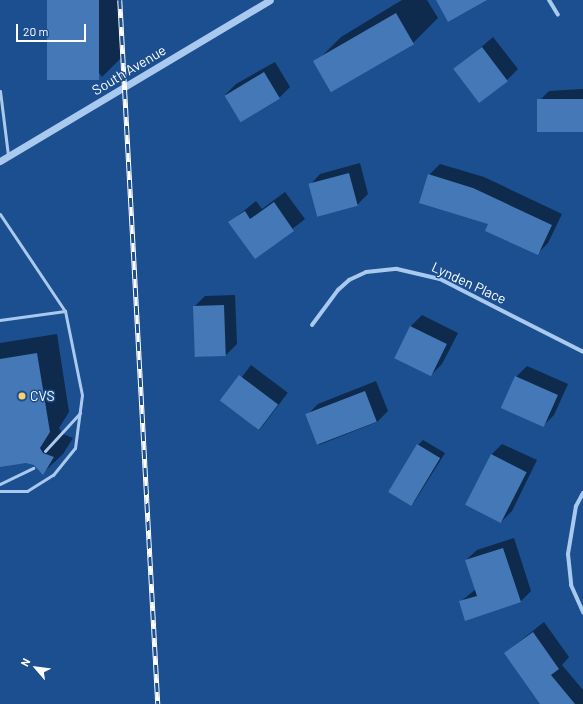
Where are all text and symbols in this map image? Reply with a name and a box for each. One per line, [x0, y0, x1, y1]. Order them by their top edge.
scale bar [18, 16, 88, 42]
text: 20 m [23, 24, 49, 38]
street label: South Avenue [89, 41, 169, 99]
street label: Lynden Place [429, 258, 509, 308]
place label: CVS [30, 388, 55, 404]
marker: CVS [17, 391, 27, 401]
north arrow [16, 648, 56, 688]
text: N [18, 656, 32, 668]

